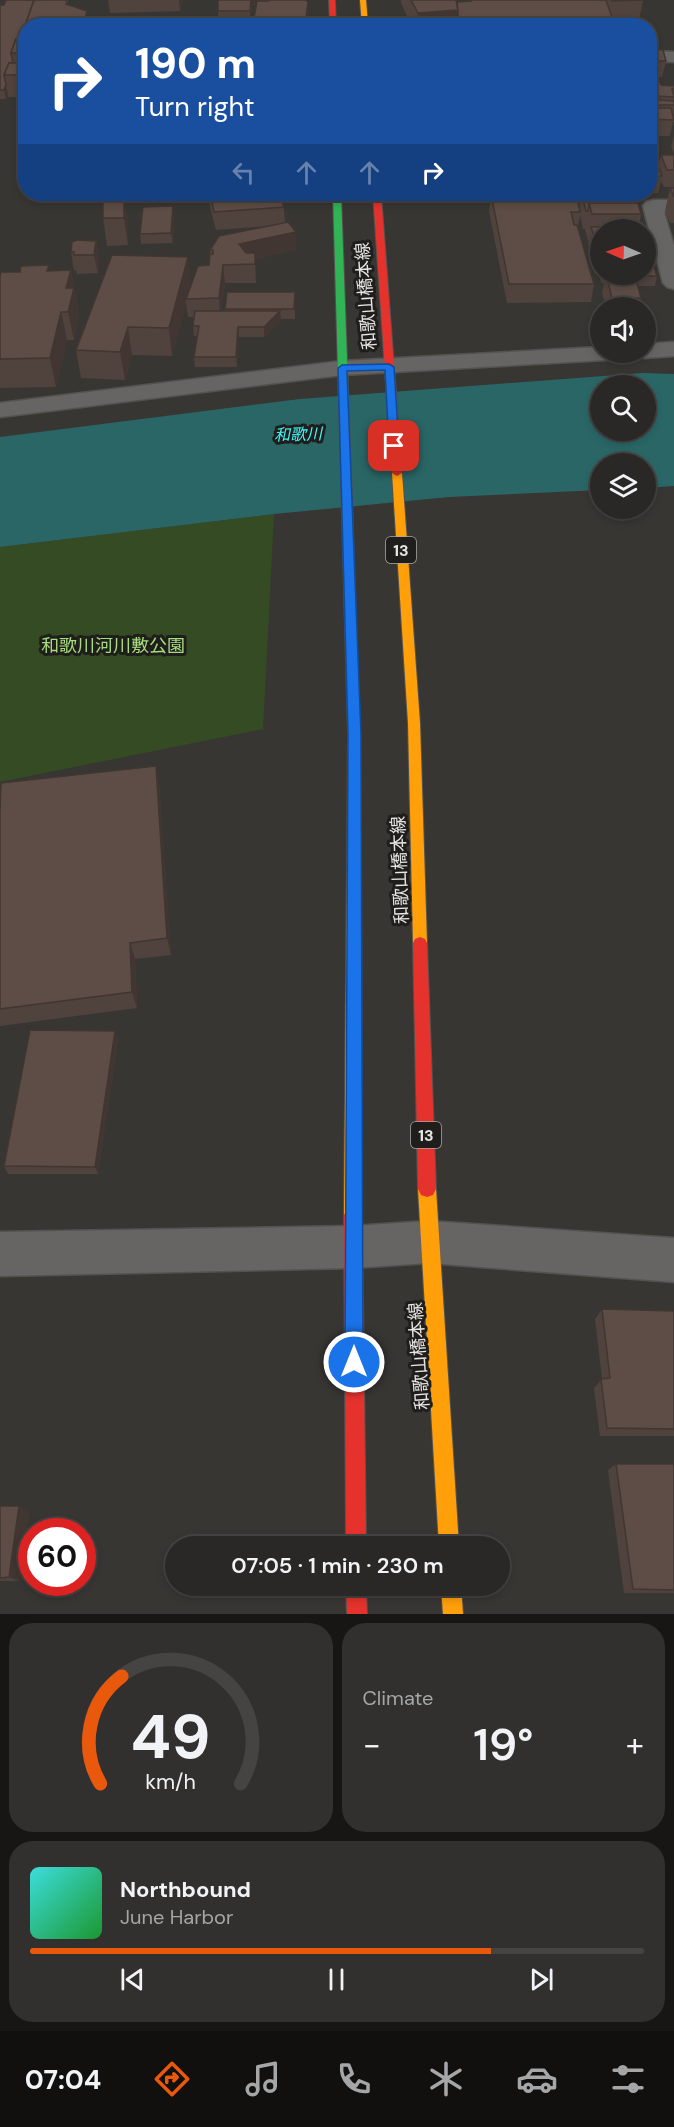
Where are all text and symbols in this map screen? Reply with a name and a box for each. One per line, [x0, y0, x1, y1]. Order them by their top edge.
text: 190 m [135, 36, 256, 91]
icon: right [36, 42, 114, 120]
text: Turn right [135, 89, 255, 124]
icon: left [227, 156, 260, 189]
icon: ahead [290, 156, 323, 189]
icon: ahead [353, 156, 386, 189]
icon: right [416, 156, 449, 189]
north arrow [590, 219, 656, 285]
map controls [590, 219, 656, 519]
street label: 和歌山橋本線 [350, 241, 382, 351]
button: sound [590, 297, 656, 363]
button: search [590, 375, 656, 441]
pin [368, 420, 419, 471]
water label: 和歌川 [274, 423, 324, 446]
icon: arrive [377, 429, 410, 462]
button: layers [590, 453, 656, 519]
road number: 13 [386, 537, 416, 563]
park label: 和歌川河川敷公園 [41, 634, 185, 658]
street label: 和歌山橋本線 [386, 816, 414, 924]
road number: 13 [411, 1122, 441, 1148]
street label: 和歌山橋本線 [403, 1301, 435, 1411]
position arrow [322, 1330, 386, 1394]
speed limit sign: 60 [18, 1518, 96, 1596]
text: 07:05 · 1 min · 230 m [231, 1551, 444, 1580]
text: Climate [363, 1685, 433, 1711]
text: 49 [131, 1696, 211, 1777]
text: 19° [473, 1715, 533, 1774]
text: − [363, 1723, 381, 1766]
text: + [626, 1723, 644, 1766]
text: km/h [145, 1769, 196, 1797]
text: Northbound [120, 1875, 251, 1904]
text: June Harbor [120, 1904, 233, 1930]
icon: previous [116, 1963, 149, 1996]
icon: pause [320, 1963, 353, 1996]
icon: next [525, 1963, 558, 1996]
icon: directions [151, 2058, 193, 2100]
icon: music [242, 2058, 284, 2100]
icon: phone [333, 2058, 375, 2100]
icon: climate [425, 2058, 467, 2100]
icon: car [516, 2058, 558, 2100]
icon: filters [607, 2058, 649, 2100]
text: 07:04 [25, 2062, 101, 2097]

